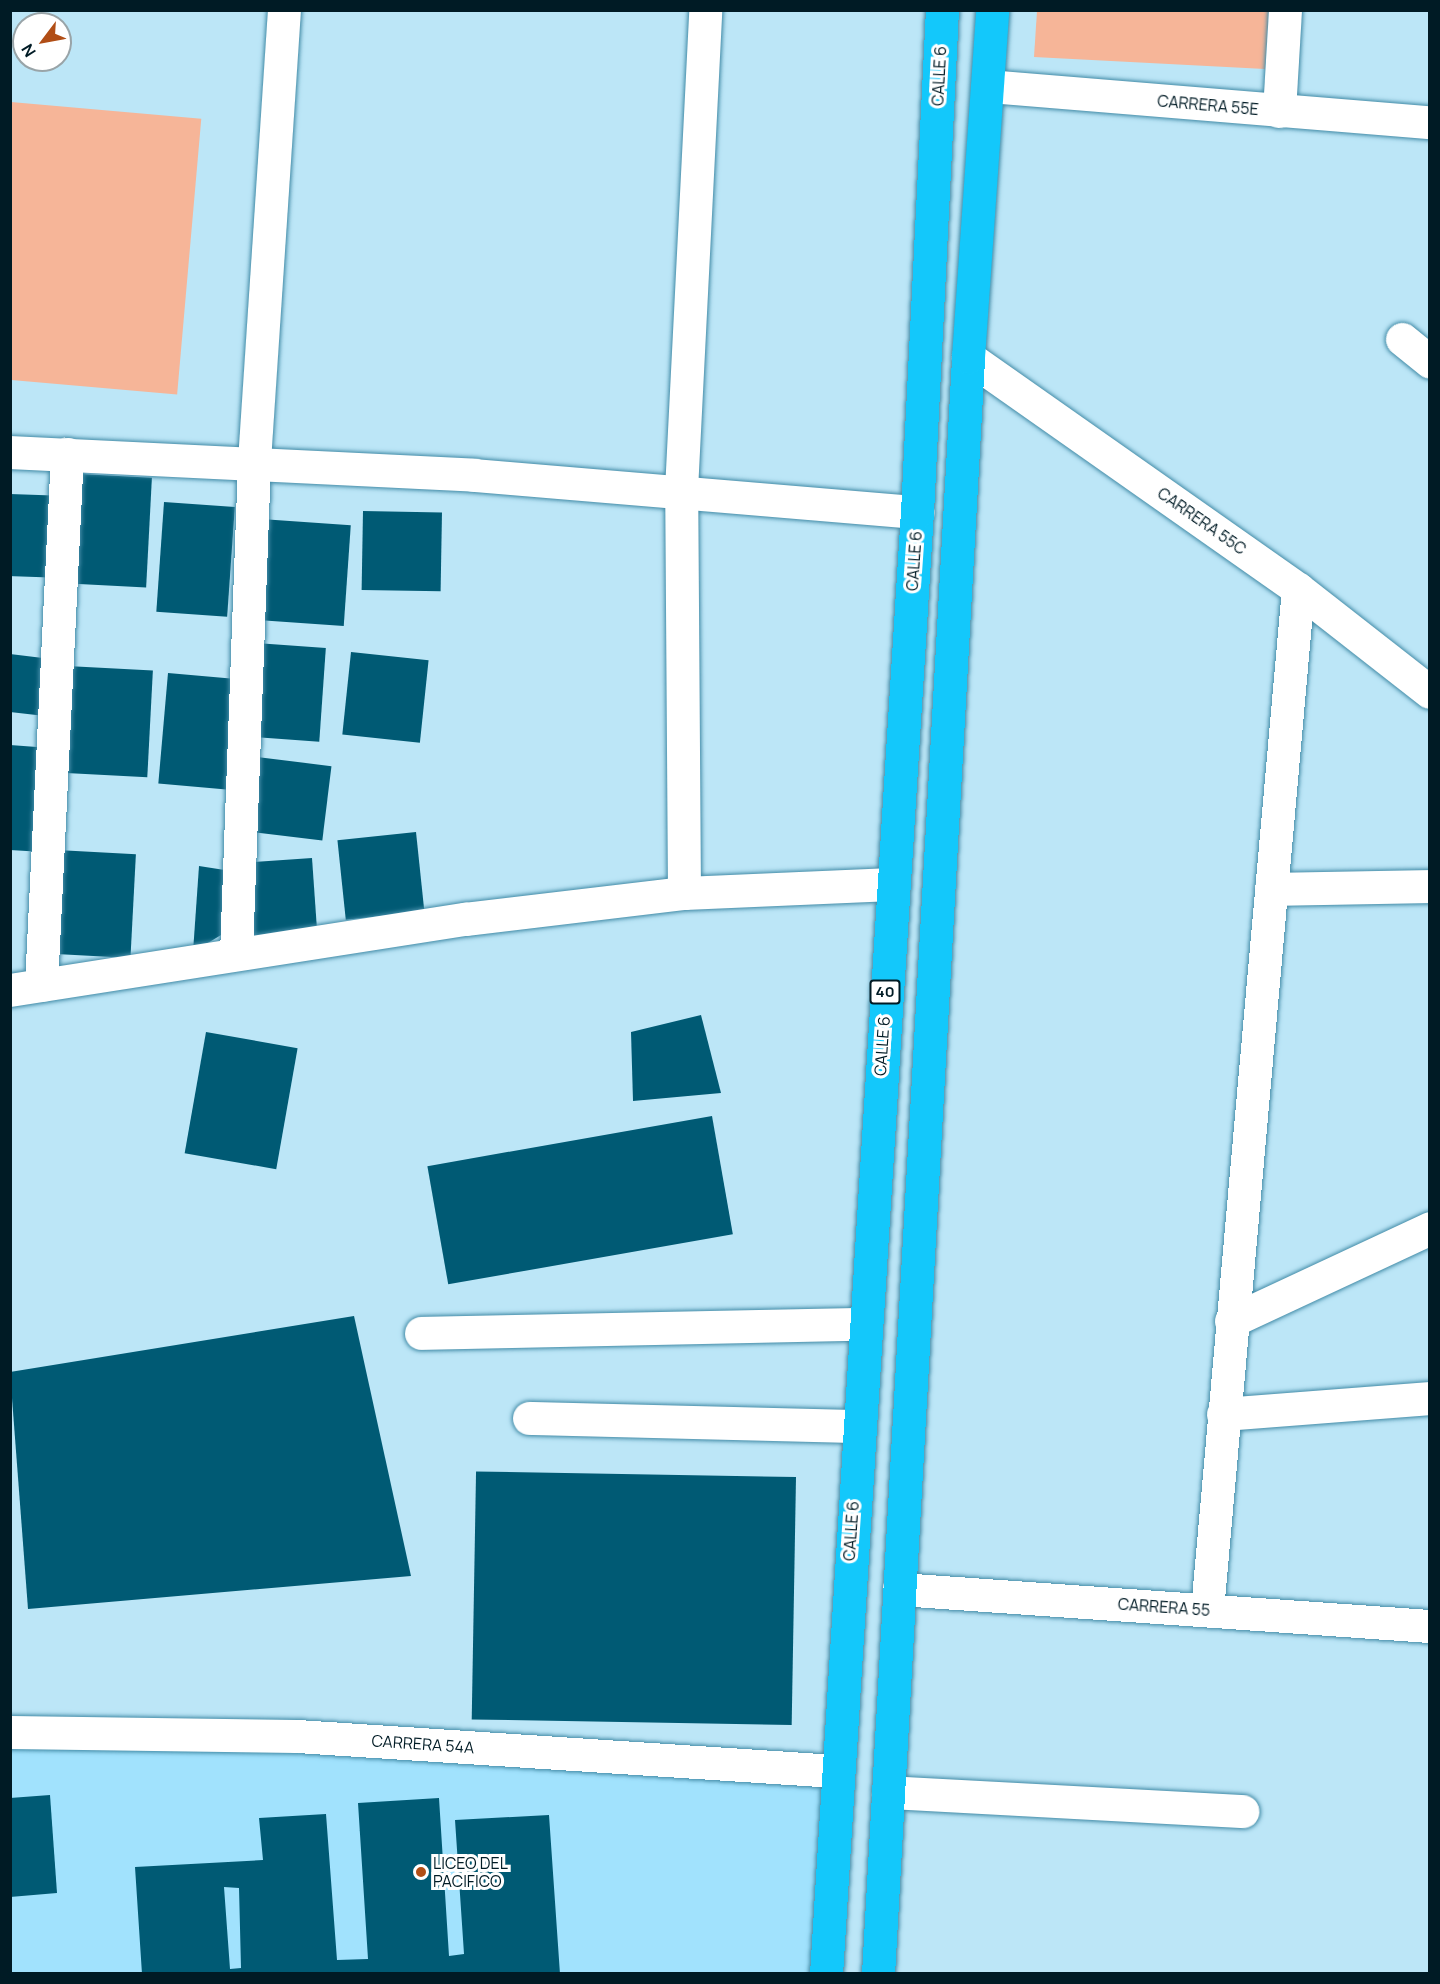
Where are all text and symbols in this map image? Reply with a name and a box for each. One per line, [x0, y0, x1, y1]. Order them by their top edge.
north arrow [12, 12, 72, 72]
text: N [16, 40, 41, 61]
street label: CALLE 6 [928, 46, 950, 106]
street label: CARRERA 55E [1157, 91, 1259, 119]
street label: CARRERA 55C [1154, 483, 1250, 559]
street label: CALLE 6 [902, 530, 926, 592]
road number: 40 [868, 980, 902, 1004]
street label: CALLE 6 [870, 1015, 894, 1077]
street label: CALLE 6 [839, 1500, 863, 1562]
street label: CARRERA 55 [1117, 1594, 1211, 1620]
street label: CARRERA 54A [371, 1731, 475, 1757]
place label: LICEO DEL PACIFICO [433, 1853, 508, 1891]
marker: LICEO DEL PACIFICO [414, 1865, 428, 1879]

